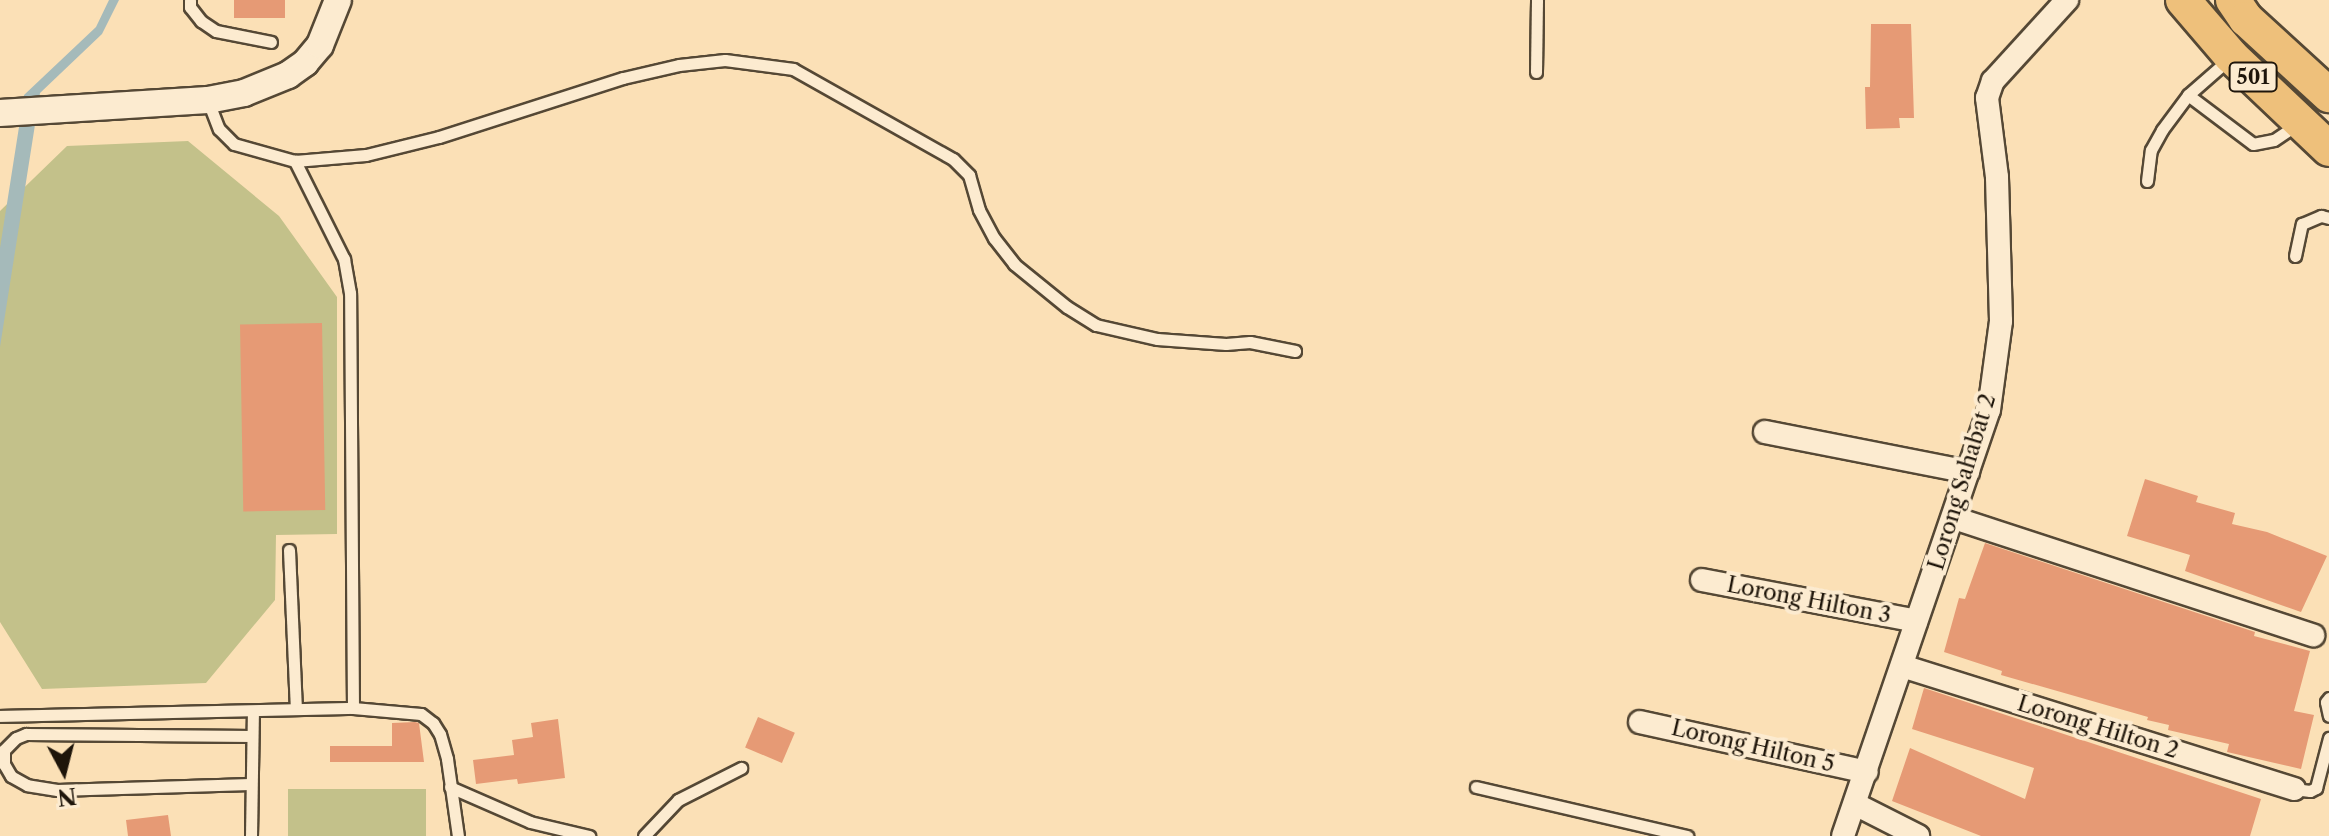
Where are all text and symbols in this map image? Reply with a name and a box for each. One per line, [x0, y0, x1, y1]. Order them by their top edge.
road number: 501 [2227, 61, 2279, 93]
street label: Lorong Sahabat 2 [1923, 391, 2001, 573]
street label: Lorong Hilton 3 [1725, 571, 1893, 629]
street label: Lorong Hilton 2 [2014, 690, 2182, 764]
street label: Lorong Hilton 5 [1669, 714, 1837, 778]
north arrow [24, 732, 104, 812]
text: N [56, 782, 78, 811]

